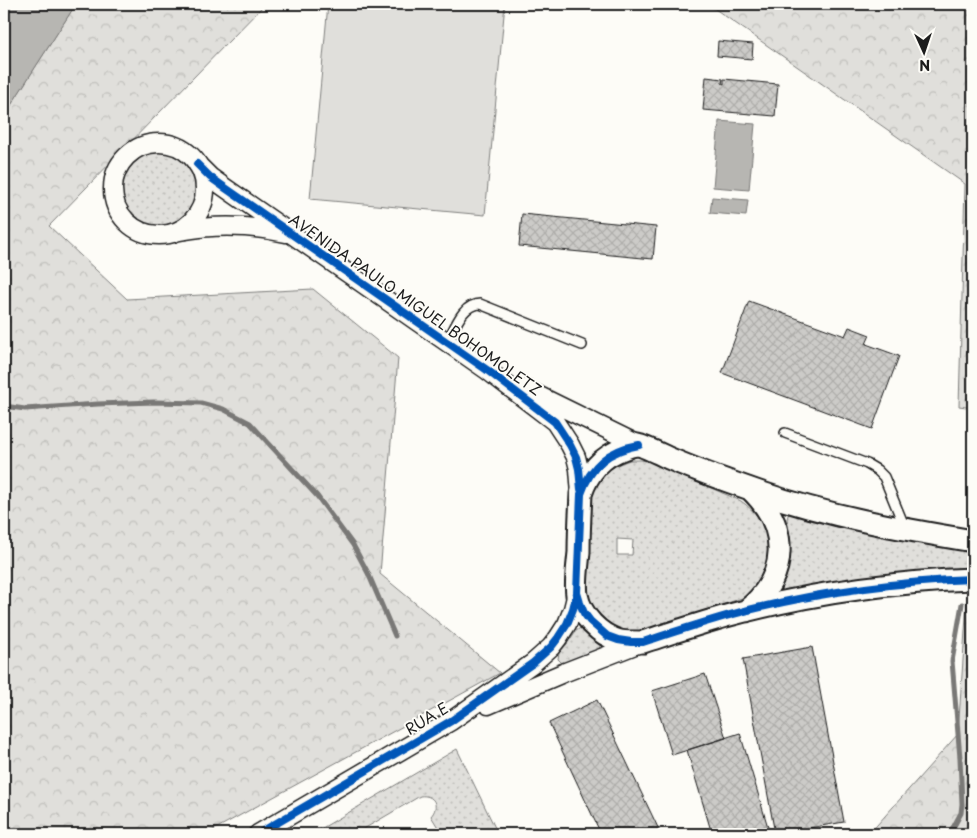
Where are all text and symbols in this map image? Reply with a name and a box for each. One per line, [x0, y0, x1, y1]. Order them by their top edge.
north arrow [900, 28, 950, 78]
text: N [919, 55, 931, 76]
street label: AVENIDA PAULO MIGUEL BOHOMOLETZ [285, 207, 547, 400]
street label: RUA E [400, 696, 452, 740]

